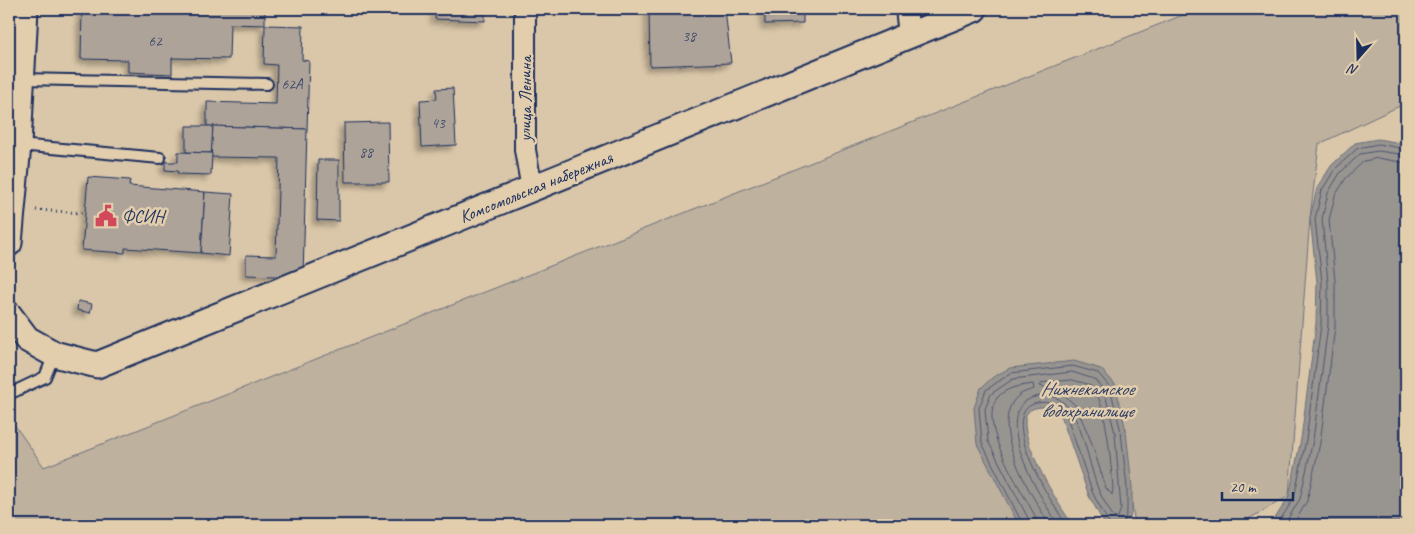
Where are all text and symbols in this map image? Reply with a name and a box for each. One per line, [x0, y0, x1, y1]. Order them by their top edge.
house number: 38 [682, 27, 697, 46]
house number: 62 [148, 32, 163, 51]
north arrow [1332, 32, 1382, 82]
street label: улица Ленина [514, 55, 536, 143]
text: N [1345, 59, 1361, 79]
house number: 62А [281, 75, 304, 94]
house number: 43 [431, 114, 446, 133]
house number: 88 [359, 143, 374, 162]
street label: Комсомольская набережная [456, 146, 617, 228]
public building icon: ФСИН [93, 203, 119, 229]
place label: ФСИН [122, 205, 167, 227]
water label: Нижнекамское водохранилище [1041, 377, 1136, 423]
scale bar [1222, 469, 1294, 501]
text: 20 m [1230, 478, 1257, 497]

